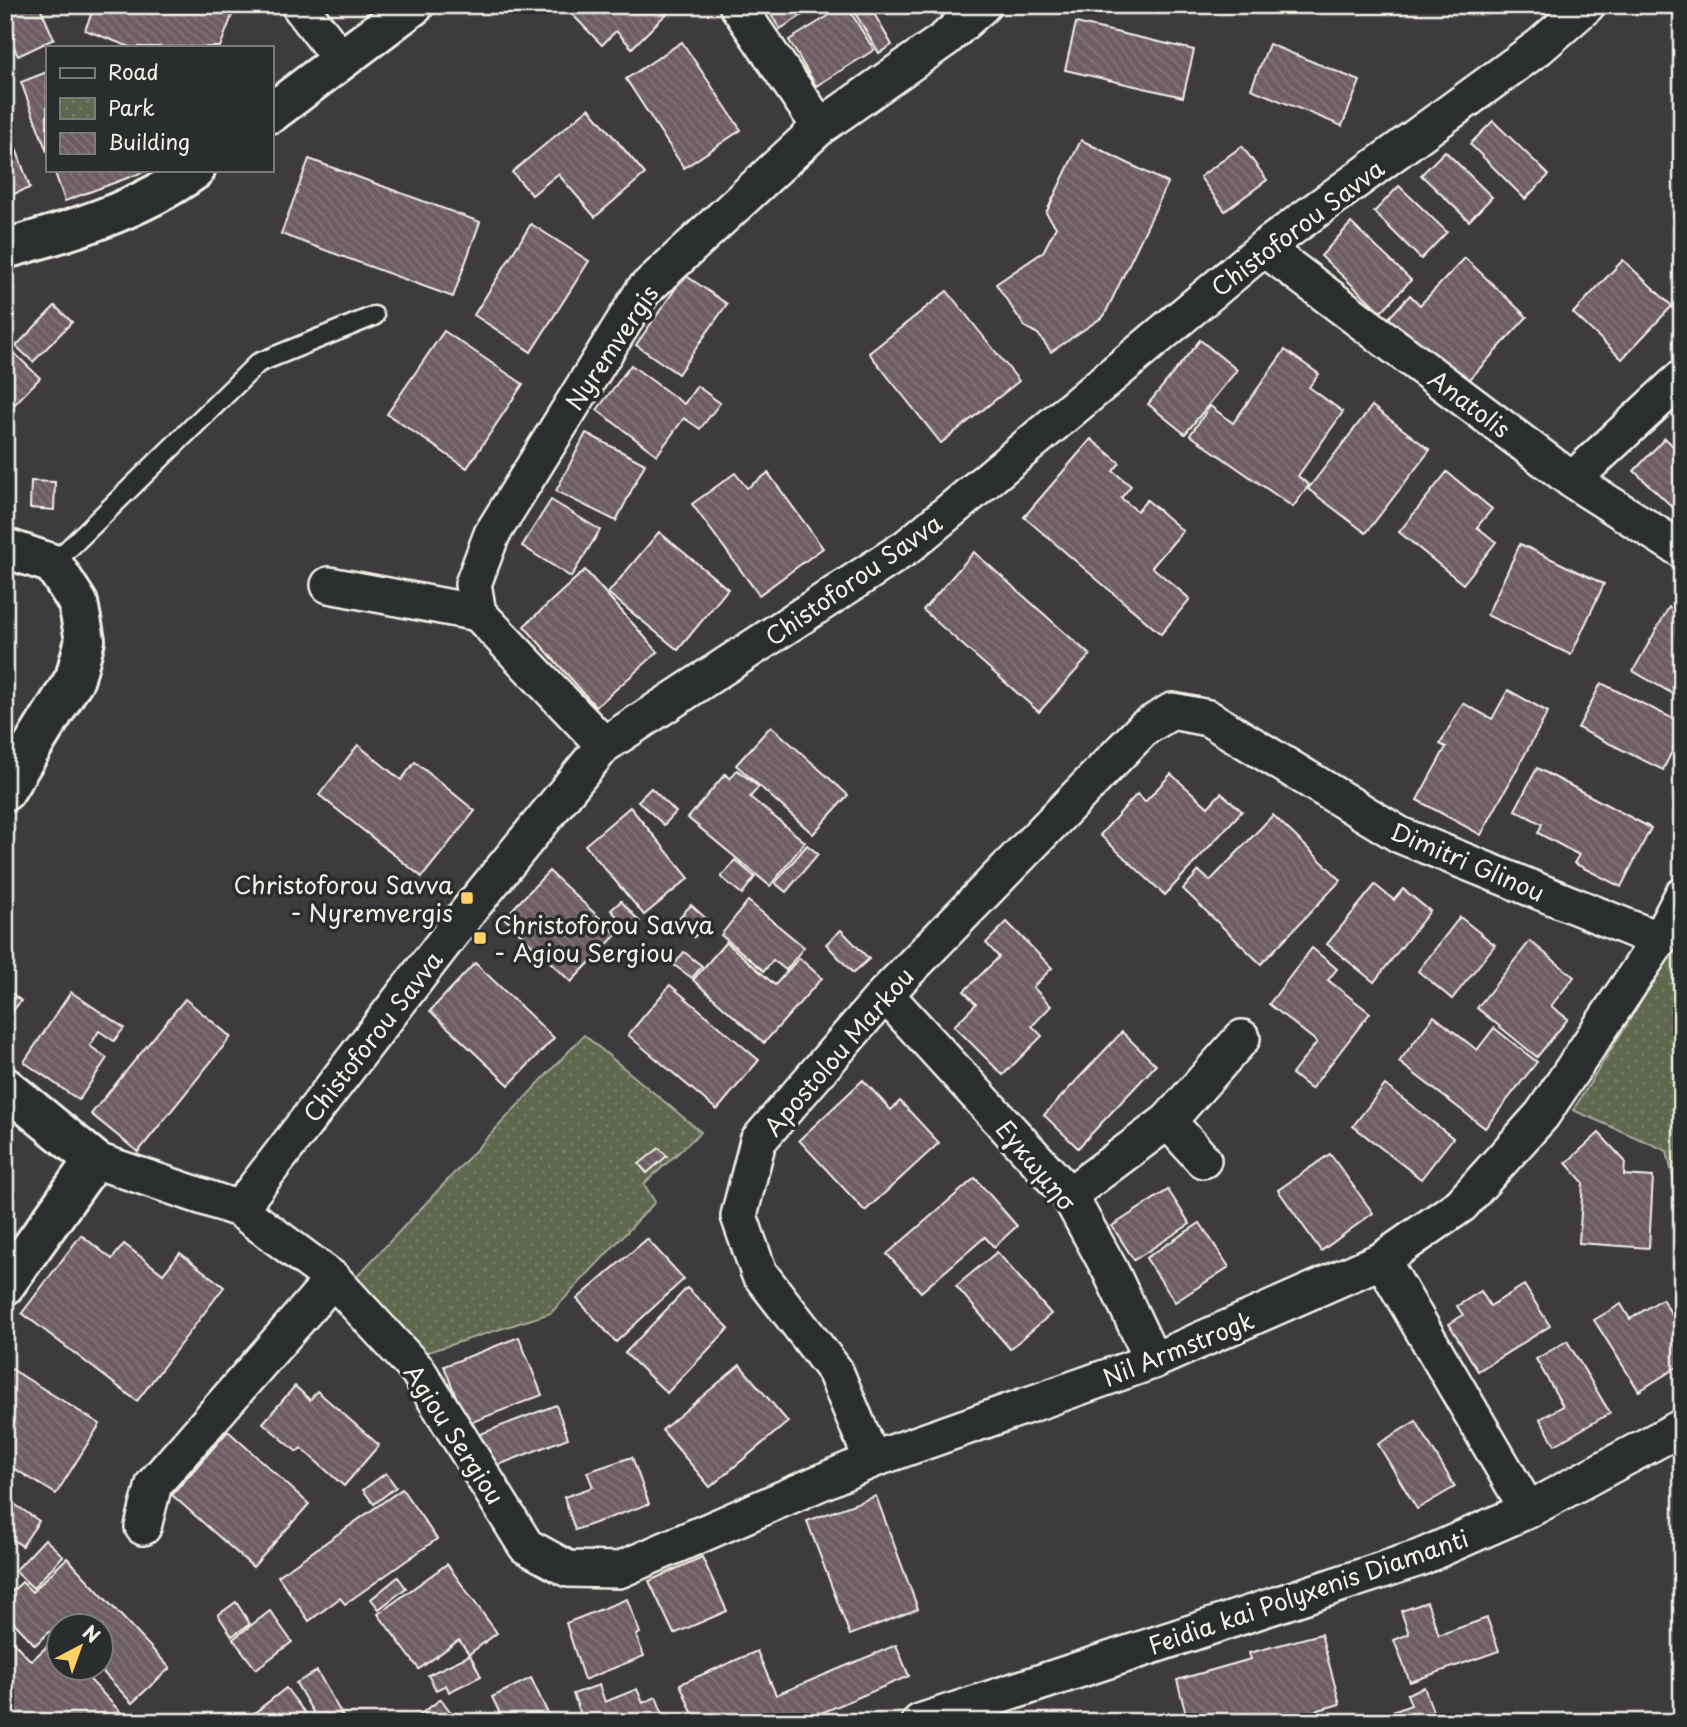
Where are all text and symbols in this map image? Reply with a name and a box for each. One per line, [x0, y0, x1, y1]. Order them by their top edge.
legend [46, 46, 273, 172]
text: Road [108, 55, 159, 87]
text: Park [108, 91, 155, 123]
text: Building [108, 125, 190, 157]
street label: Chistoforou Savva [1203, 150, 1391, 304]
street label: Nyremvergis [556, 277, 666, 417]
street label: Anatolis [1421, 360, 1519, 446]
street label: Chistoforou Savva [757, 504, 949, 654]
street label: Dimitri Glinou [1385, 812, 1551, 910]
place label: Christoforou Savva - Nyremvergis [233, 866, 453, 930]
marker: Christoforou Savva - Nyremvergis [459, 890, 475, 906]
place label: Christoforou Savva - Agiou Sergiou [494, 906, 714, 970]
marker: Christoforou Savva - Agiou Sergiou [472, 930, 488, 946]
street label: Chistoforou Savva [294, 943, 450, 1129]
street label: Apostolou Markou [755, 959, 921, 1143]
street label: Εγκωμησ [988, 1112, 1086, 1219]
street label: Nil Armstrogk [1097, 1301, 1259, 1395]
street label: Agiou Sergiou [396, 1357, 514, 1511]
street label: Feidia kai Polyxenis Diamanti [1143, 1519, 1473, 1663]
north arrow [46, 1612, 116, 1682]
text: N [77, 1618, 107, 1649]

